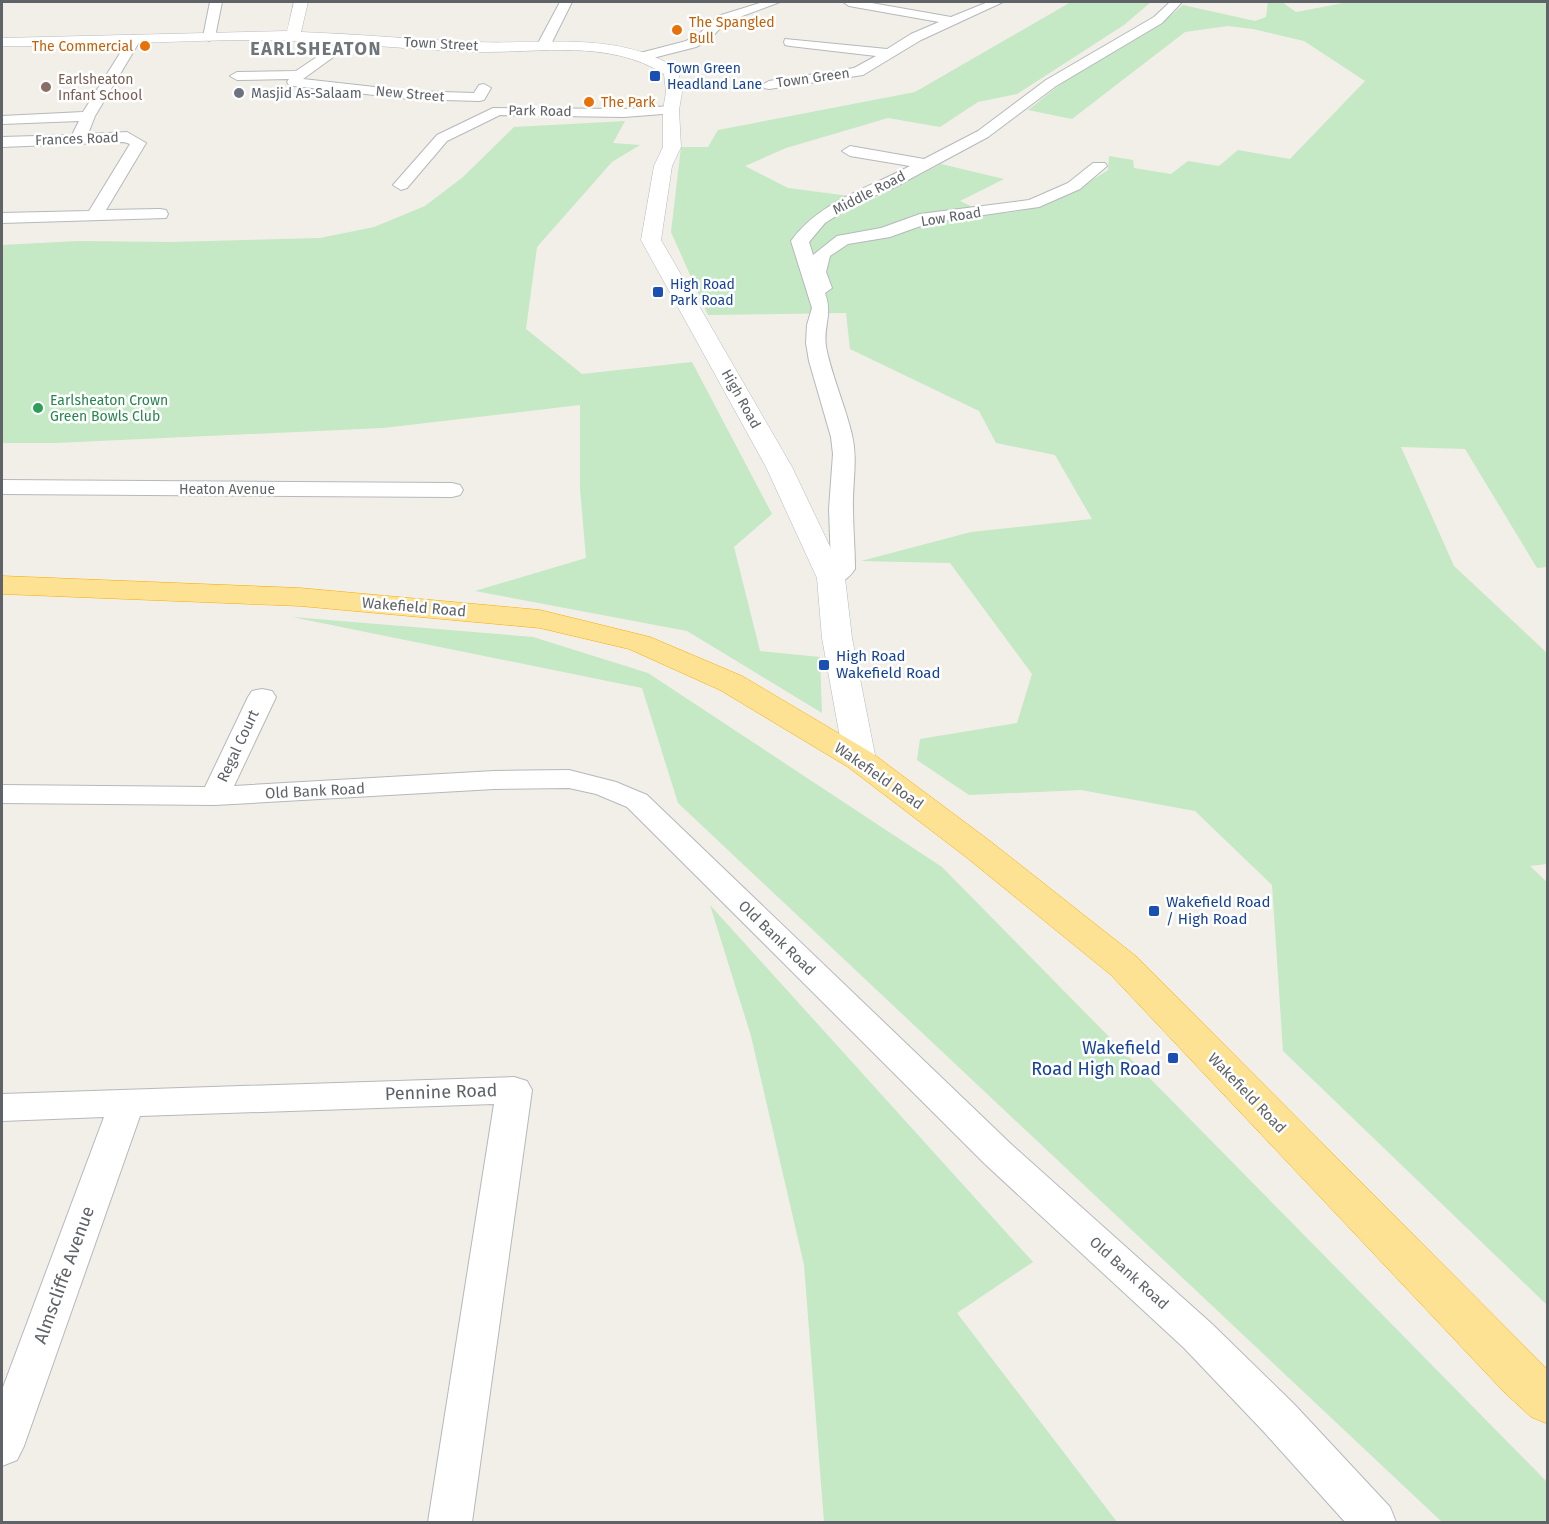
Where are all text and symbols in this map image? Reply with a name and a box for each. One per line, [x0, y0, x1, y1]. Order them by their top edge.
place label: The Spangled Bull [689, 14, 775, 47]
marker: The Spangled Bull [670, 23, 684, 37]
street label: Town Street [403, 34, 480, 54]
place label: The Commercial [32, 38, 133, 55]
district label: EARLSHEATON [250, 38, 382, 60]
marker: The Commercial [138, 39, 152, 53]
place label: Town Green Headland Lane [667, 60, 762, 93]
street label: Town Green [775, 64, 851, 92]
marker: Town Green Headland Lane [648, 69, 662, 83]
place label: Earlsheaton Infant School [58, 71, 142, 104]
marker: Earlsheaton Infant School [39, 80, 53, 94]
street label: New Street [375, 83, 446, 106]
place label: Masjid As-Salaam [251, 85, 362, 102]
marker: Masjid As-Salaam [232, 86, 246, 100]
place label: The Park [601, 94, 656, 111]
marker: The Park [582, 95, 596, 109]
street label: Park Road [508, 102, 572, 120]
street label: Frances Road [35, 129, 119, 149]
street label: Middle Road [830, 167, 908, 219]
street label: Low Road [920, 204, 982, 230]
place label: High Road Park Road [670, 276, 735, 309]
marker: High Road Park Road [651, 285, 665, 299]
street label: High Road [718, 366, 764, 432]
place label: Earlsheaton Crown Green Bowls Club [50, 392, 168, 425]
marker: Earlsheaton Crown Green Bowls Club [31, 401, 45, 415]
street label: Heaton Avenue [179, 481, 275, 498]
street label: Wakefield Road [361, 593, 467, 621]
place label: High Road Wakefield Road [836, 647, 940, 682]
marker: High Road Wakefield Road [817, 658, 831, 672]
street label: Regal Court [213, 706, 263, 785]
street label: Wakefield Road [831, 739, 927, 813]
street label: Old Bank Road [265, 779, 365, 803]
place label: Wakefield Road / High Road [1166, 893, 1270, 928]
street label: Old Bank Road [735, 897, 819, 979]
marker: Wakefield Road / High Road [1147, 904, 1161, 918]
place label: Wakefield Road High Road [1031, 1037, 1161, 1080]
street label: Wakefield Road [1204, 1049, 1290, 1137]
marker: Wakefield Road High Road [1166, 1051, 1180, 1065]
street label: Pennine Road [384, 1079, 498, 1105]
street label: Almscliffe Avenue [29, 1203, 99, 1347]
street label: Old Bank Road [1086, 1233, 1172, 1313]

